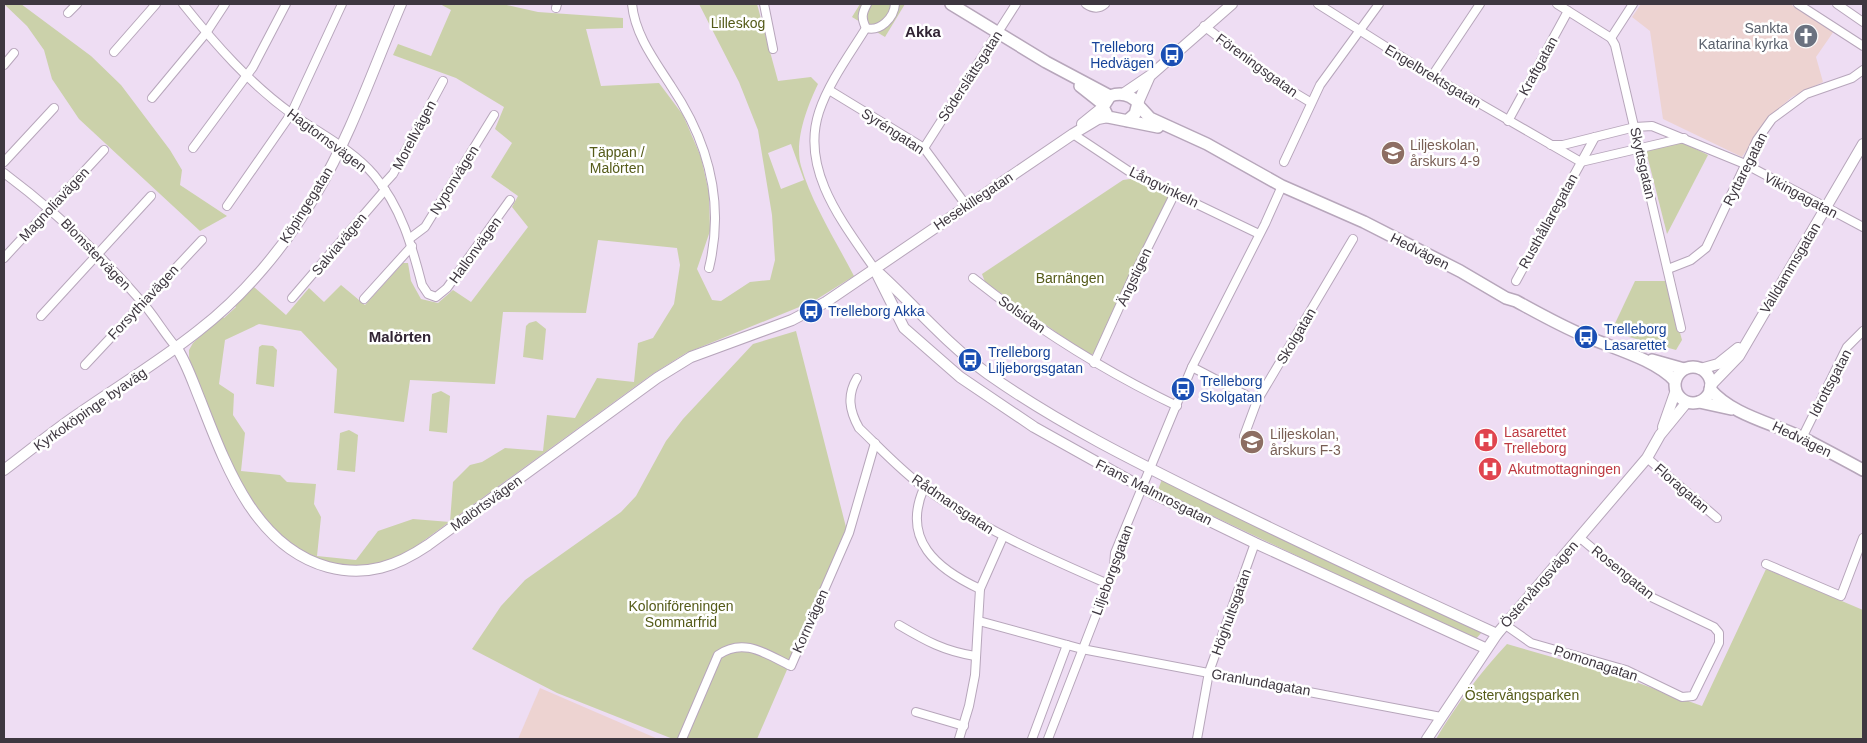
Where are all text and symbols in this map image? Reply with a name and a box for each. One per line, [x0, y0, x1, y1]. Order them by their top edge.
park label: Lilleskog [711, 15, 765, 31]
place label: Sankta Katarina kyrka [1699, 20, 1788, 52]
district label: Akka [905, 23, 942, 40]
church icon: Sankta Katarina kyrka [1793, 23, 1819, 49]
street label: Söderslättsgatan [935, 28, 1005, 124]
street label: Föreningsgatan [1213, 30, 1301, 100]
street label: Kraftgatan [1515, 34, 1561, 98]
place label: Trelleborg Hedvägen [1090, 39, 1154, 71]
street label: Engelbrektsgatan [1382, 41, 1484, 111]
bus stop icon: Trelleborg Hedvägen [1159, 42, 1185, 68]
street label: Morellvägen [389, 98, 439, 172]
street label: Hagtornsvägen [284, 105, 370, 175]
street label: Syréngatan [859, 105, 927, 157]
street label: Skyttsgatan [1627, 126, 1659, 200]
street label: Ryttaregatan [1720, 130, 1770, 208]
place label: Liljeskolan, årskurs 4-9 [1410, 137, 1480, 169]
school or university icon: Liljeskolan, årskurs 4-9 [1380, 140, 1406, 166]
street label: Nyponvägen [426, 142, 482, 218]
park label: Täppan / Malörten [589, 144, 645, 176]
street label: Långvinkeln [1127, 163, 1201, 211]
street label: Magnoliavägen [16, 164, 92, 244]
street label: Köpingegatan [276, 164, 336, 246]
street label: Hesekillegatan [930, 169, 1016, 233]
street label: Vikingagatan [1762, 169, 1840, 221]
street label: Rusthållaregatan [1515, 171, 1581, 271]
street label: Salviavägen [308, 210, 370, 278]
street label: Hallonvägen [446, 214, 504, 286]
street label: Blomstervägen [58, 215, 134, 293]
street label: Valldammsgatan [1757, 220, 1823, 316]
street label: Hedvägen [1388, 229, 1452, 273]
street label: Ängstigen [1114, 245, 1154, 309]
street label: Forsythiavägen [105, 262, 181, 342]
park label: Barnängen [1036, 270, 1104, 286]
street label: Solsidan [995, 292, 1049, 336]
bus stop icon: Trelleborg Akka [798, 298, 824, 324]
place label: Trelleborg Akka [828, 303, 925, 319]
street label: Skolgatan [1273, 305, 1319, 367]
place label: Trelleborg Lasarettet [1604, 321, 1667, 353]
bus stop icon: Trelleborg Lasarettet [1573, 324, 1599, 350]
district label: Malörten [369, 328, 431, 345]
place label: Trelleborg Liljeborgsgatan [988, 344, 1083, 376]
bus stop icon: Trelleborg Liljeborgsgatan [957, 347, 983, 373]
street label: Idrottsgatan [1806, 347, 1854, 419]
street label: Kyrkoköpinge byaväg [31, 364, 149, 454]
place label: Trelleborg Skolgatan [1200, 373, 1263, 405]
bus stop icon: Trelleborg Skolgatan [1170, 376, 1196, 402]
street label: Hedvägen [1770, 418, 1834, 460]
place label: Lasarettet Trelleborg [1504, 424, 1567, 456]
place label: Liljeskolan, årskurs F-3 [1270, 426, 1341, 458]
hospital icon: Lasarettet Trelleborg [1473, 427, 1499, 453]
school or university icon: Liljeskolan, årskurs F-3 [1239, 429, 1265, 455]
street label: Frans Malmrosgatan [1093, 456, 1215, 528]
hospital icon: Akutmottagningen [1477, 456, 1503, 482]
street label: Floragatan [1651, 460, 1713, 516]
place label: Akutmottagningen [1508, 461, 1621, 477]
street label: Rådmansgatan [909, 471, 997, 537]
street label: Malörtsvägen [447, 472, 525, 534]
street label: Liljeborgsgatan [1088, 523, 1136, 617]
street label: Östervångsvägen [1496, 537, 1581, 631]
street label: Rosengatan [1589, 542, 1657, 602]
street label: Höghultsgatan [1208, 567, 1254, 657]
street label: Kornvägen [789, 587, 831, 655]
park label: Koloniföreningen Sommarfrid [628, 598, 734, 630]
street label: Pomonagatan [1552, 642, 1640, 684]
street label: Granlundagatan [1210, 665, 1312, 699]
park label: Östervångsparken [1465, 686, 1579, 703]

